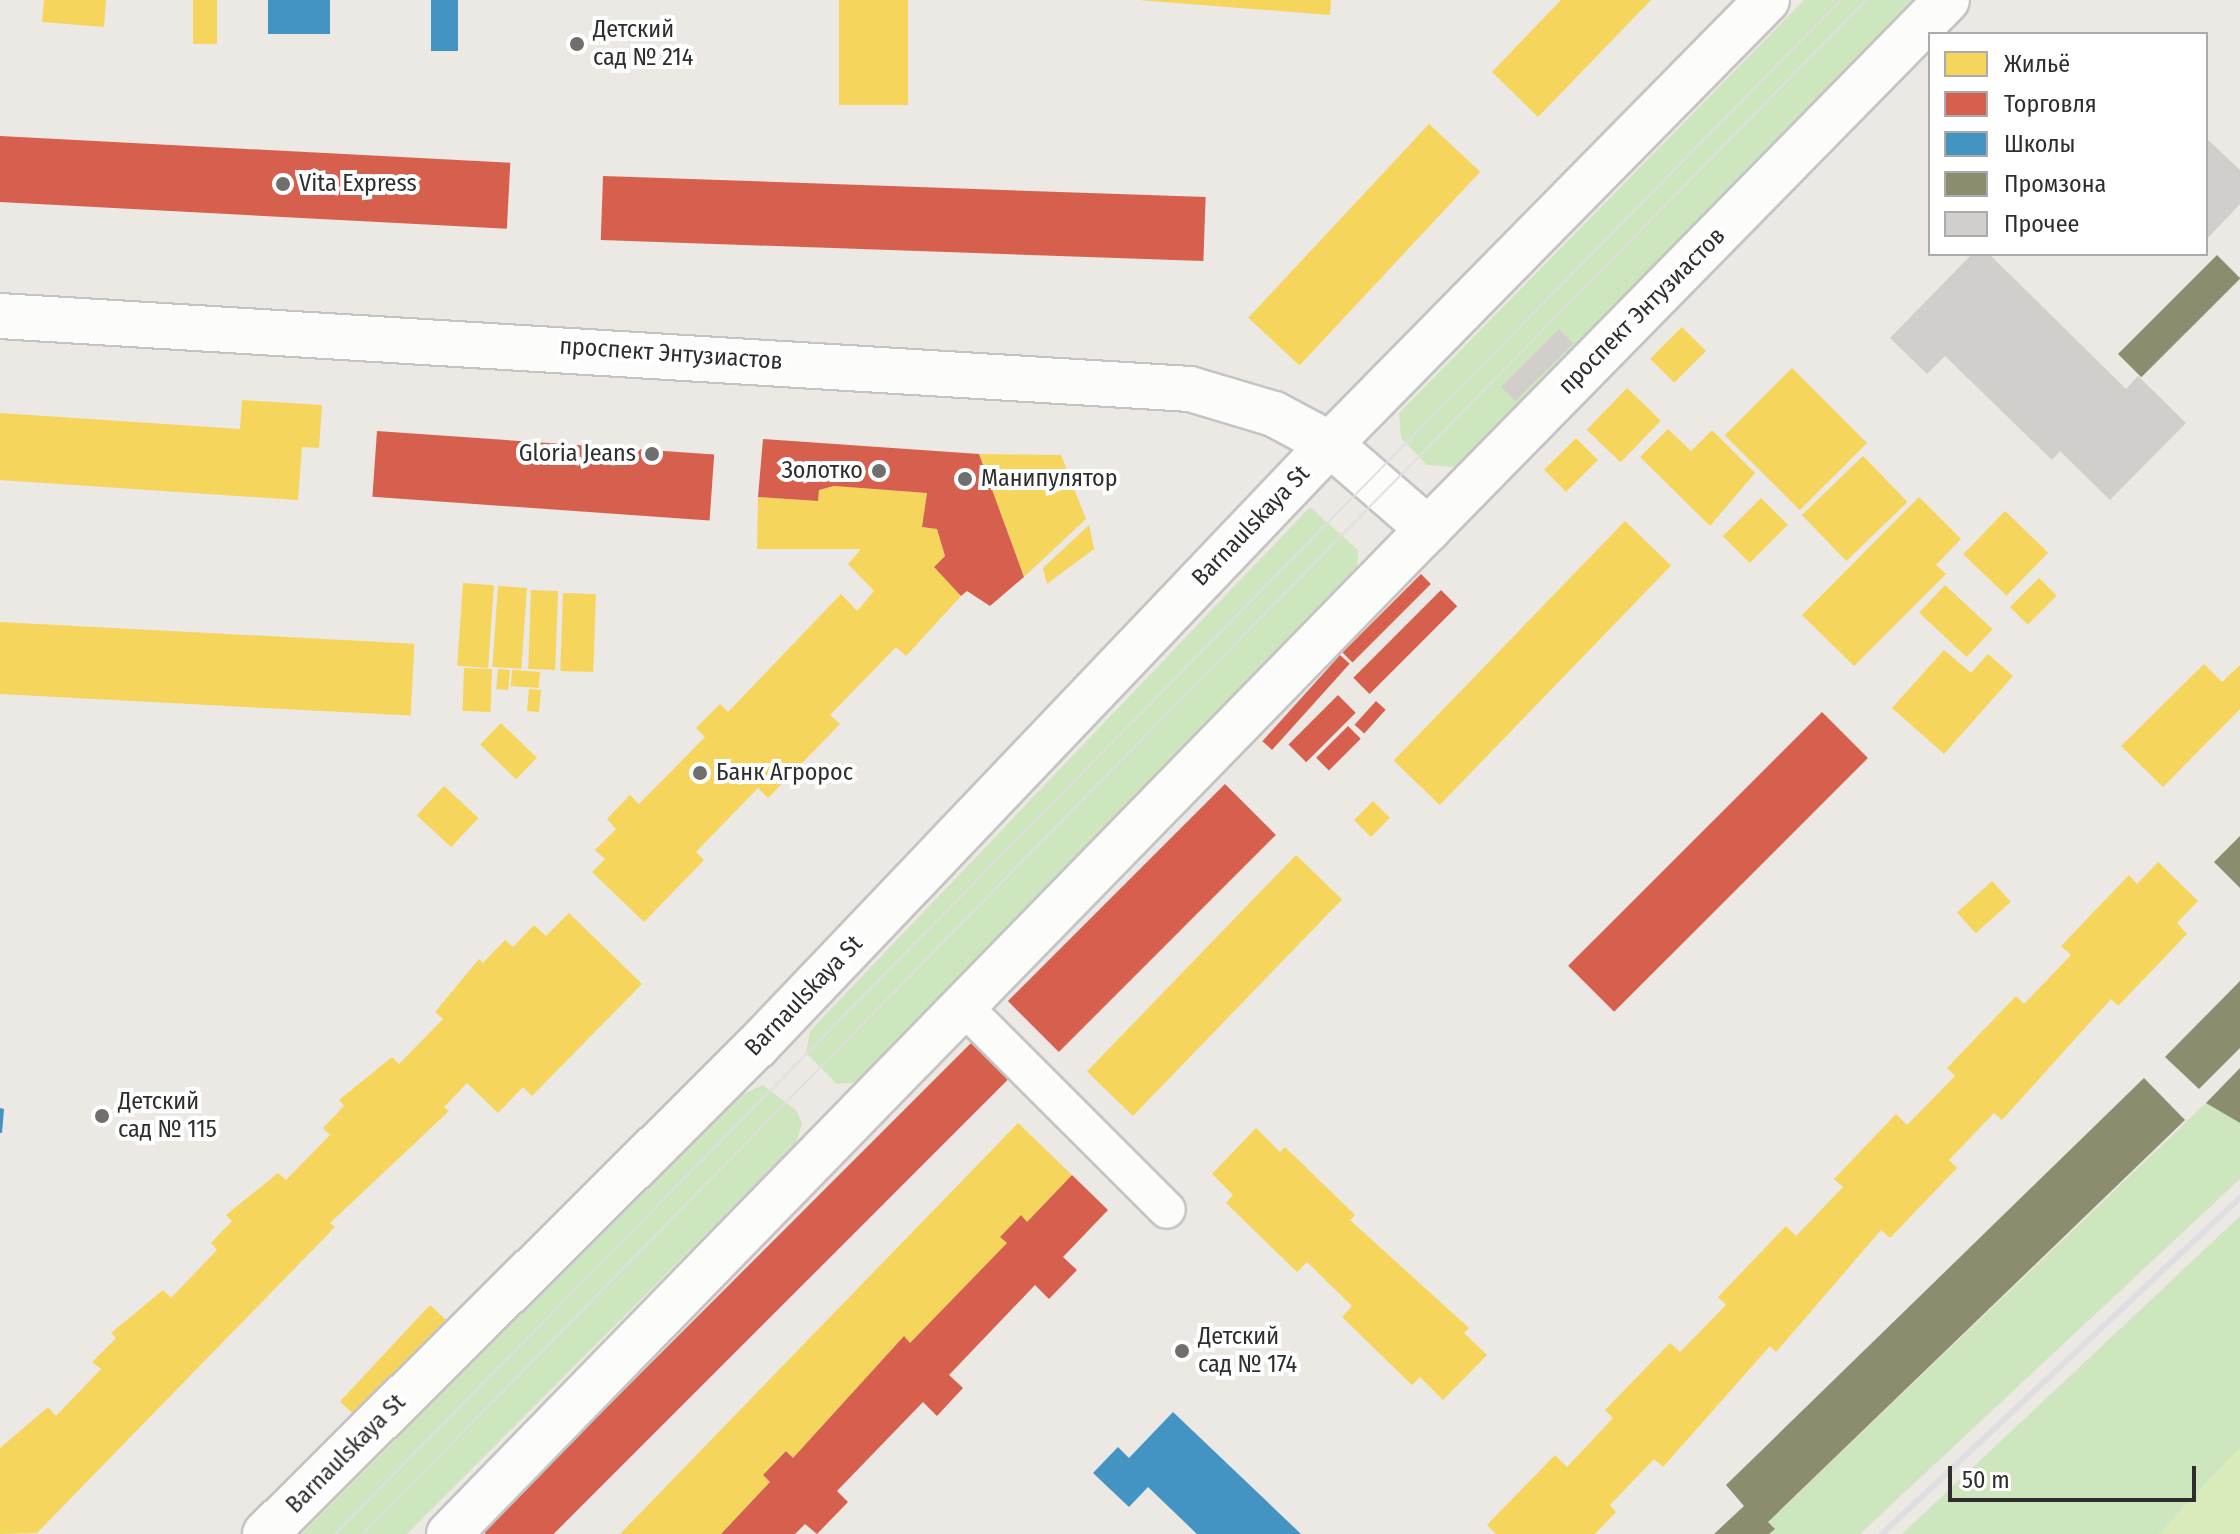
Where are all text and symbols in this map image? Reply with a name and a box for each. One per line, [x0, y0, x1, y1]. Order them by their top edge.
place label: Детский сад № 214 [593, 16, 693, 72]
legend [1928, 32, 2208, 256]
marker: Детский сад № 214 [568, 35, 586, 53]
text: Жильё [2004, 50, 2070, 78]
text: Торговля [2004, 90, 2097, 118]
text: Школы [2004, 130, 2076, 158]
place label: Vita Express [299, 170, 417, 198]
text: Промзона [2004, 170, 2106, 198]
marker: Vita Express [274, 175, 292, 193]
text: Прочее [2004, 210, 2079, 238]
street label: проспект Энтузиастов [1553, 222, 1731, 400]
street label: проспект Энтузиастов [558, 332, 784, 376]
place label: Gloria Jeans [519, 440, 636, 468]
marker: Gloria Jeans [643, 445, 661, 463]
place label: Золотко [781, 457, 863, 485]
street label: Barnaulskaya St [1186, 460, 1316, 592]
marker: Золотко [870, 462, 888, 480]
place label: Манипулятор [981, 465, 1117, 493]
marker: Манипулятор [956, 470, 974, 488]
place label: Банк Агророс [716, 759, 853, 787]
marker: Банк Агророс [691, 764, 709, 782]
street label: Barnaulskaya St [739, 930, 869, 1062]
place label: Детский сад № 115 [118, 1088, 217, 1144]
marker: Детский сад № 115 [93, 1107, 111, 1125]
place label: Детский сад № 174 [1198, 1323, 1297, 1379]
marker: Детский сад № 174 [1173, 1342, 1191, 1360]
street label: Barnaulskaya St [280, 1388, 412, 1520]
scale bar [1952, 1450, 2200, 1500]
text: 50 m [1962, 1466, 2010, 1494]

